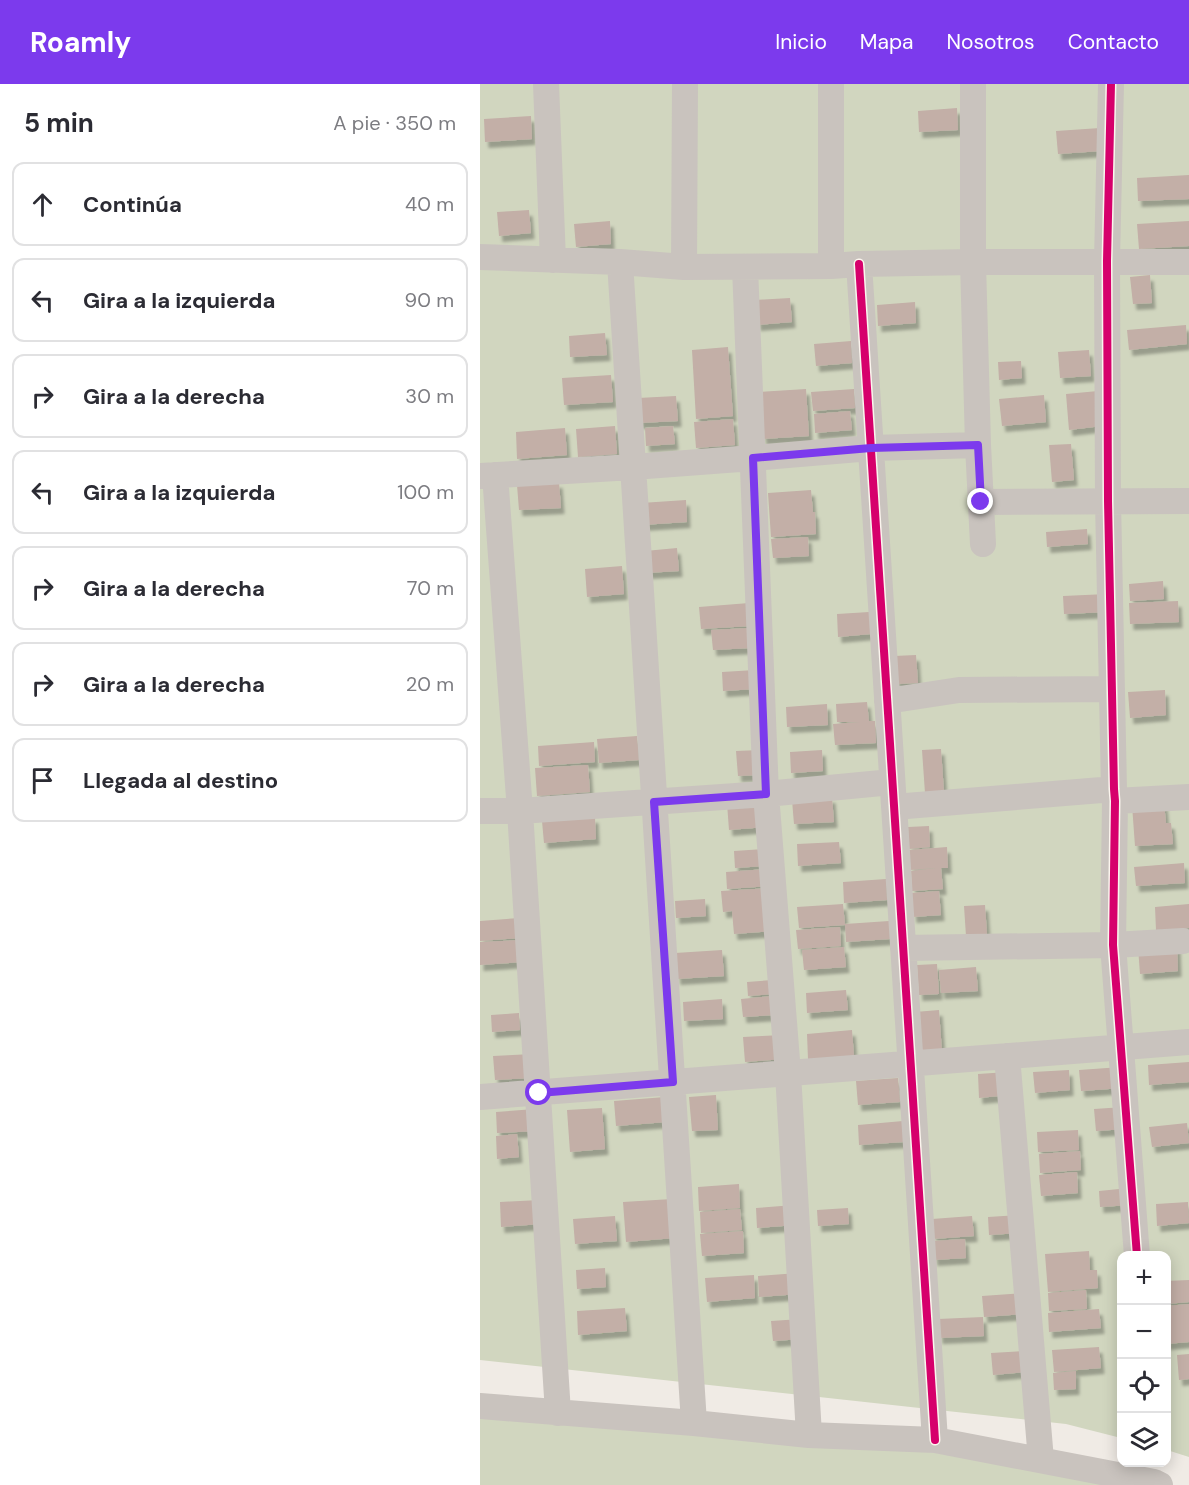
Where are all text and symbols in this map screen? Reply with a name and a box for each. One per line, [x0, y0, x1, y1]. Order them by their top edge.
text: Roamly [30, 24, 131, 61]
text: Inicio [775, 28, 827, 56]
text: Mapa [860, 28, 914, 56]
text: Nosotros [947, 28, 1035, 56]
text: Contacto [1068, 28, 1159, 56]
text: 5 min [24, 106, 94, 140]
text: A pie · 350 m [333, 110, 456, 136]
icon: ahead [26, 188, 59, 221]
text: Continúa [83, 190, 182, 219]
text: 40 m [405, 191, 454, 217]
icon: left [26, 284, 59, 317]
text: Gira a la izquierda [83, 286, 275, 315]
text: 90 m [405, 287, 454, 313]
icon: right [26, 380, 59, 413]
text: Gira a la derecha [83, 382, 265, 411]
text: 30 m [405, 383, 454, 409]
icon: left [26, 476, 59, 509]
text: Gira a la izquierda [83, 478, 275, 507]
text: 100 m [397, 479, 454, 505]
route end [967, 488, 993, 514]
icon: right [26, 572, 59, 605]
text: Gira a la derecha [83, 574, 265, 603]
text: 70 m [407, 575, 454, 601]
icon: right [26, 668, 59, 701]
text: Gira a la derecha [83, 670, 265, 699]
text: 20 m [406, 671, 454, 697]
icon: arrive [26, 764, 59, 797]
text: Llegada al destino [83, 766, 278, 795]
route start [525, 1079, 551, 1105]
map controls [1117, 1251, 1171, 1467]
button: + [1117, 1251, 1171, 1305]
button: − [1117, 1305, 1171, 1359]
button: locate [1117, 1359, 1171, 1413]
button: layers [1117, 1413, 1171, 1467]

